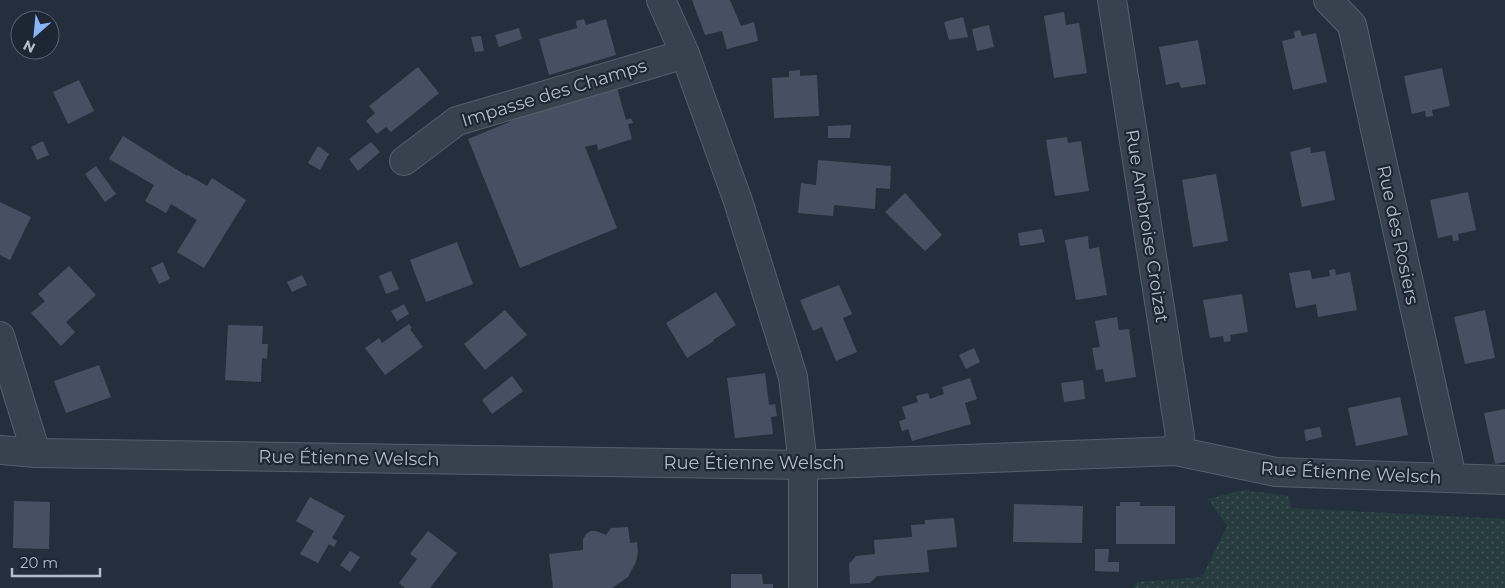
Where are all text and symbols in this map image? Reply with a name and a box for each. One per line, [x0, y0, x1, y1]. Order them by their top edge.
north arrow [10, 10, 60, 60]
text: N [20, 36, 38, 57]
street label: Impasse des Champs [459, 54, 650, 132]
street label: Rue Ambroise Croizat [1121, 128, 1173, 324]
street label: Rue des Rosiers [1372, 163, 1424, 307]
street label: Rue Étienne Welsch [258, 445, 440, 471]
street label: Rue Étienne Welsch [663, 452, 845, 474]
street label: Rue Étienne Welsch [1260, 457, 1442, 489]
scale bar [12, 546, 100, 578]
text: 20 m [20, 553, 58, 572]

